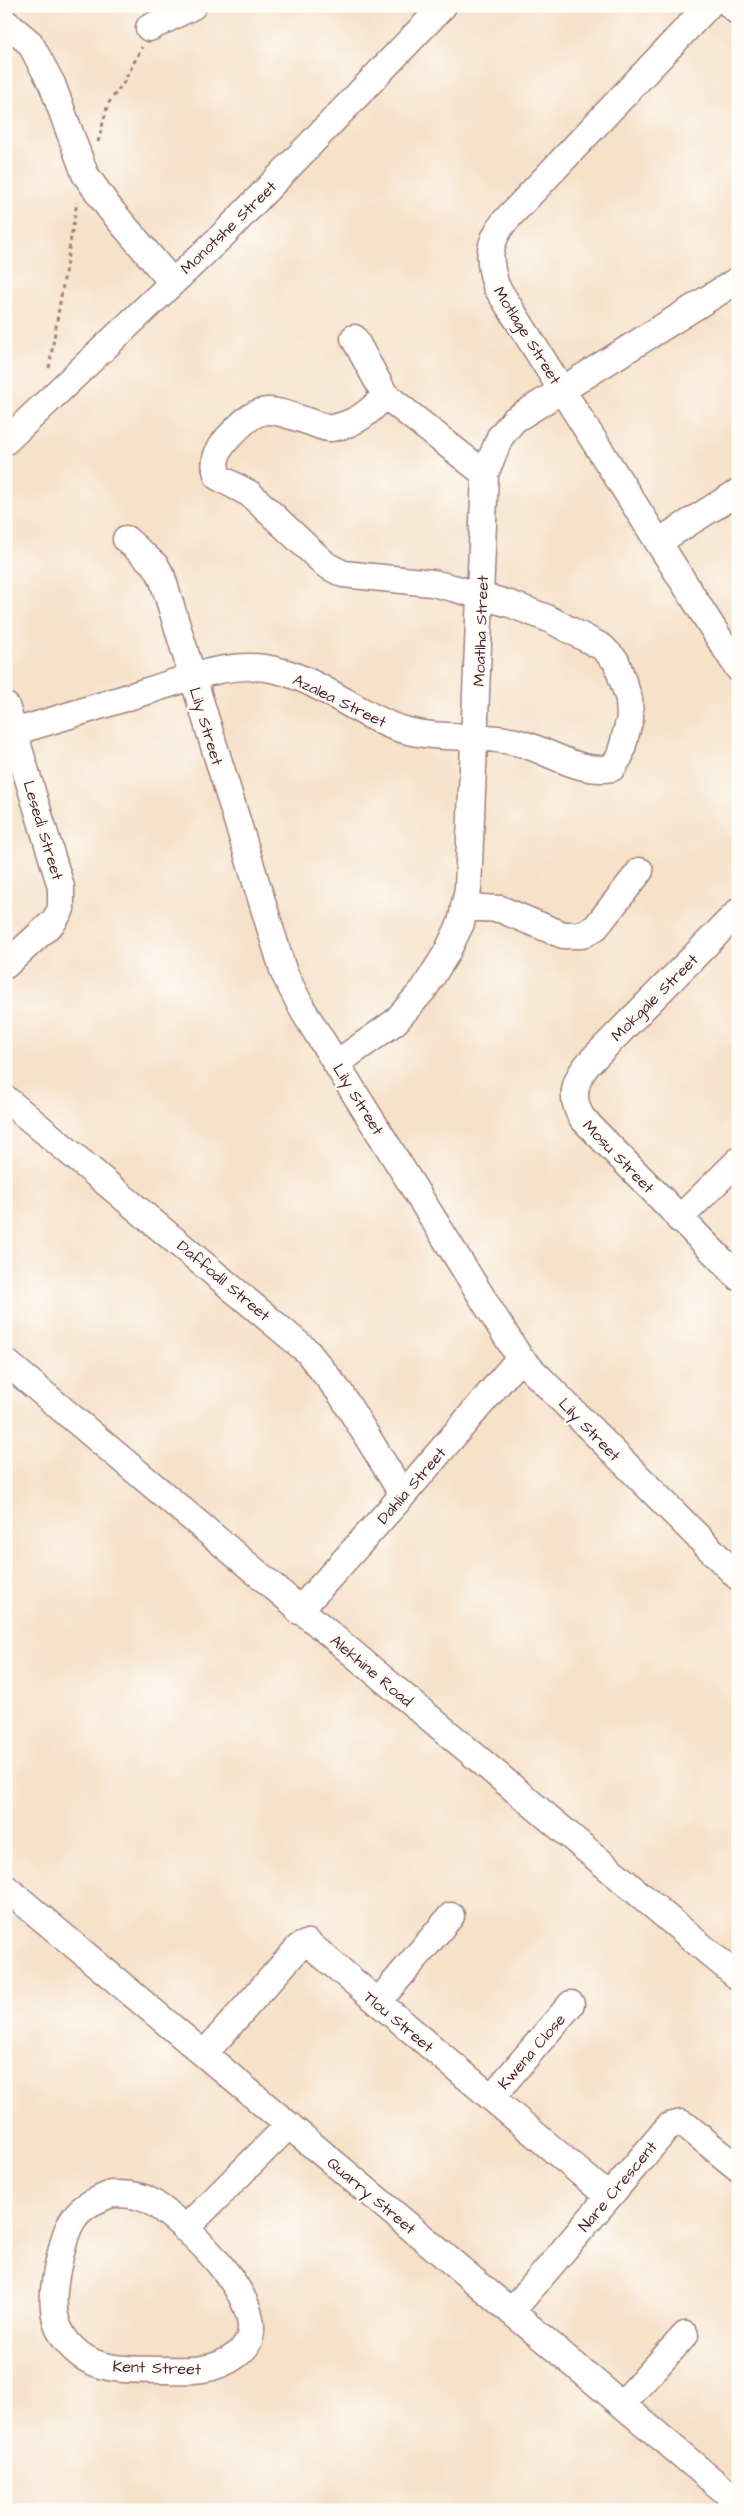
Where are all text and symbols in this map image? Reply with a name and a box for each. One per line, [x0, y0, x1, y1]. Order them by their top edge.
street label: Monotshe Street [176, 176, 282, 279]
street label: Motlage Street [487, 282, 566, 390]
street label: Moatlha Street [468, 575, 494, 687]
street label: Azalea Street [289, 669, 390, 733]
street label: Lily Street [183, 685, 228, 769]
street label: Lesedi Street [17, 778, 69, 883]
street label: Mokgale Street [606, 949, 704, 1047]
street label: Lily Street [327, 1060, 389, 1140]
street label: Mosu Street [578, 1115, 659, 1199]
street label: Daffodil Street [172, 1235, 275, 1327]
street label: Lily Street [553, 1393, 626, 1467]
street label: Dahlia Street [372, 1442, 452, 1529]
street label: Alekhine Road [325, 1630, 417, 1712]
street label: Tlou Street [359, 1986, 439, 2058]
street label: Kwena Close [493, 2009, 571, 2094]
street label: Nare Crescent [573, 2136, 663, 2237]
street label: Quarry Street [322, 2152, 421, 2241]
street label: Kent Street [112, 2355, 202, 2381]

